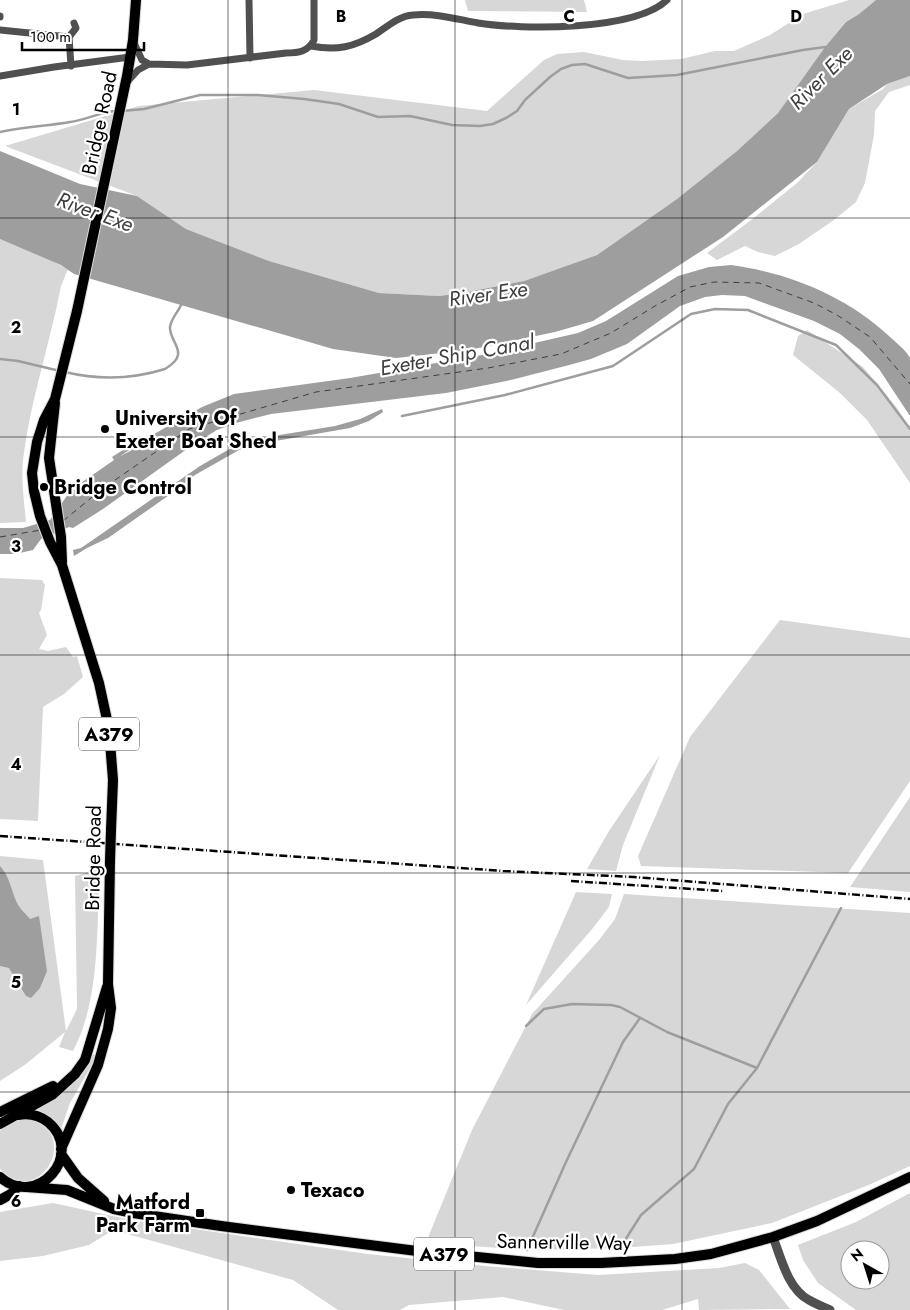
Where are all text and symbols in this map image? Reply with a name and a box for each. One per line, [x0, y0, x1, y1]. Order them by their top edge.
text: B [336, 5, 346, 28]
text: C [563, 5, 575, 28]
text: D [790, 5, 802, 28]
scale bar [22, 20, 145, 52]
text: 100 m [30, 26, 71, 48]
water label: River Exe [782, 39, 860, 117]
street label: Bridge Road [74, 69, 125, 178]
text: 1 [12, 98, 20, 121]
water label: River Exe [53, 184, 138, 240]
water label: River Exe [447, 274, 530, 314]
text: 2 [11, 316, 21, 339]
water label: Exeter Ship Canal [377, 326, 538, 383]
place label: University Of Exeter Boat Shed [115, 404, 277, 456]
marker: University Of Exeter Boat Shed [99, 423, 111, 435]
place label: Bridge Control [54, 473, 192, 502]
marker: Bridge Control [38, 481, 50, 493]
text: 3 [11, 535, 21, 558]
road number: A379 [79, 718, 139, 751]
text: 4 [10, 753, 22, 776]
street label: Bridge Road [78, 805, 109, 911]
text: 5 [11, 971, 21, 994]
place label: Texaco [301, 1176, 365, 1205]
marker: Texaco [285, 1184, 297, 1196]
place label: Matford Park Farm [96, 1188, 190, 1240]
text: 6 [11, 1190, 21, 1213]
marker: Matford Park Farm [194, 1207, 206, 1219]
street label: Sannerville Way [496, 1227, 632, 1258]
road number: A379 [414, 1238, 474, 1270]
north arrow [840, 1240, 890, 1290]
text: N [846, 1244, 867, 1266]

